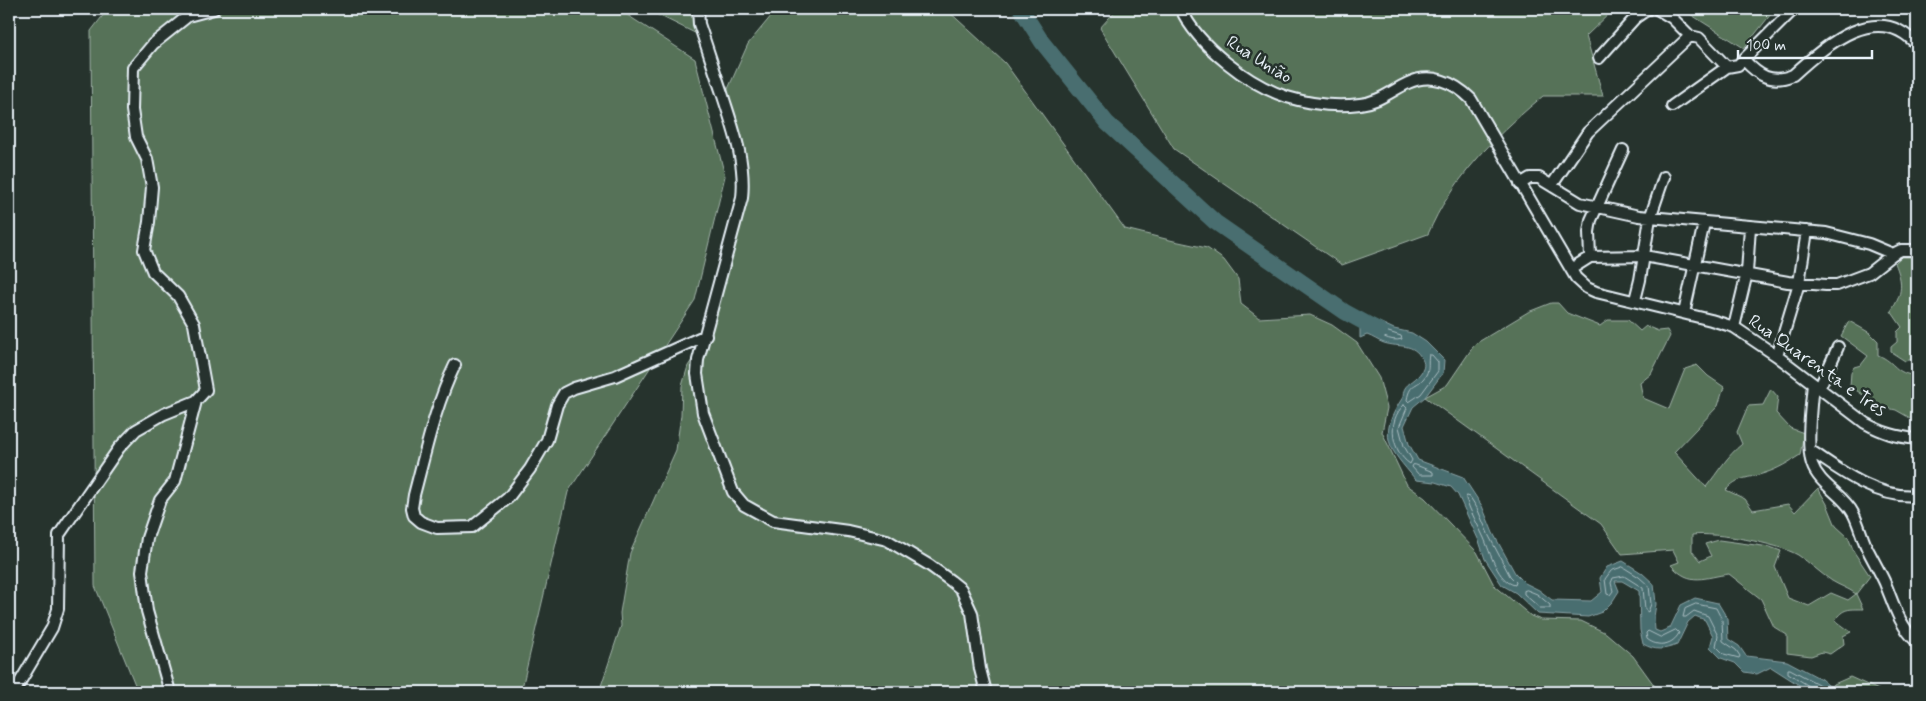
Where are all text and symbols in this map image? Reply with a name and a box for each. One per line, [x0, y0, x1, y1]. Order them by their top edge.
scale bar [1738, 28, 1872, 60]
street label: Rua União [1222, 30, 1296, 90]
text: 100 m [1746, 36, 1786, 56]
street label: Rua Quarenta e Tres [1743, 309, 1891, 423]

